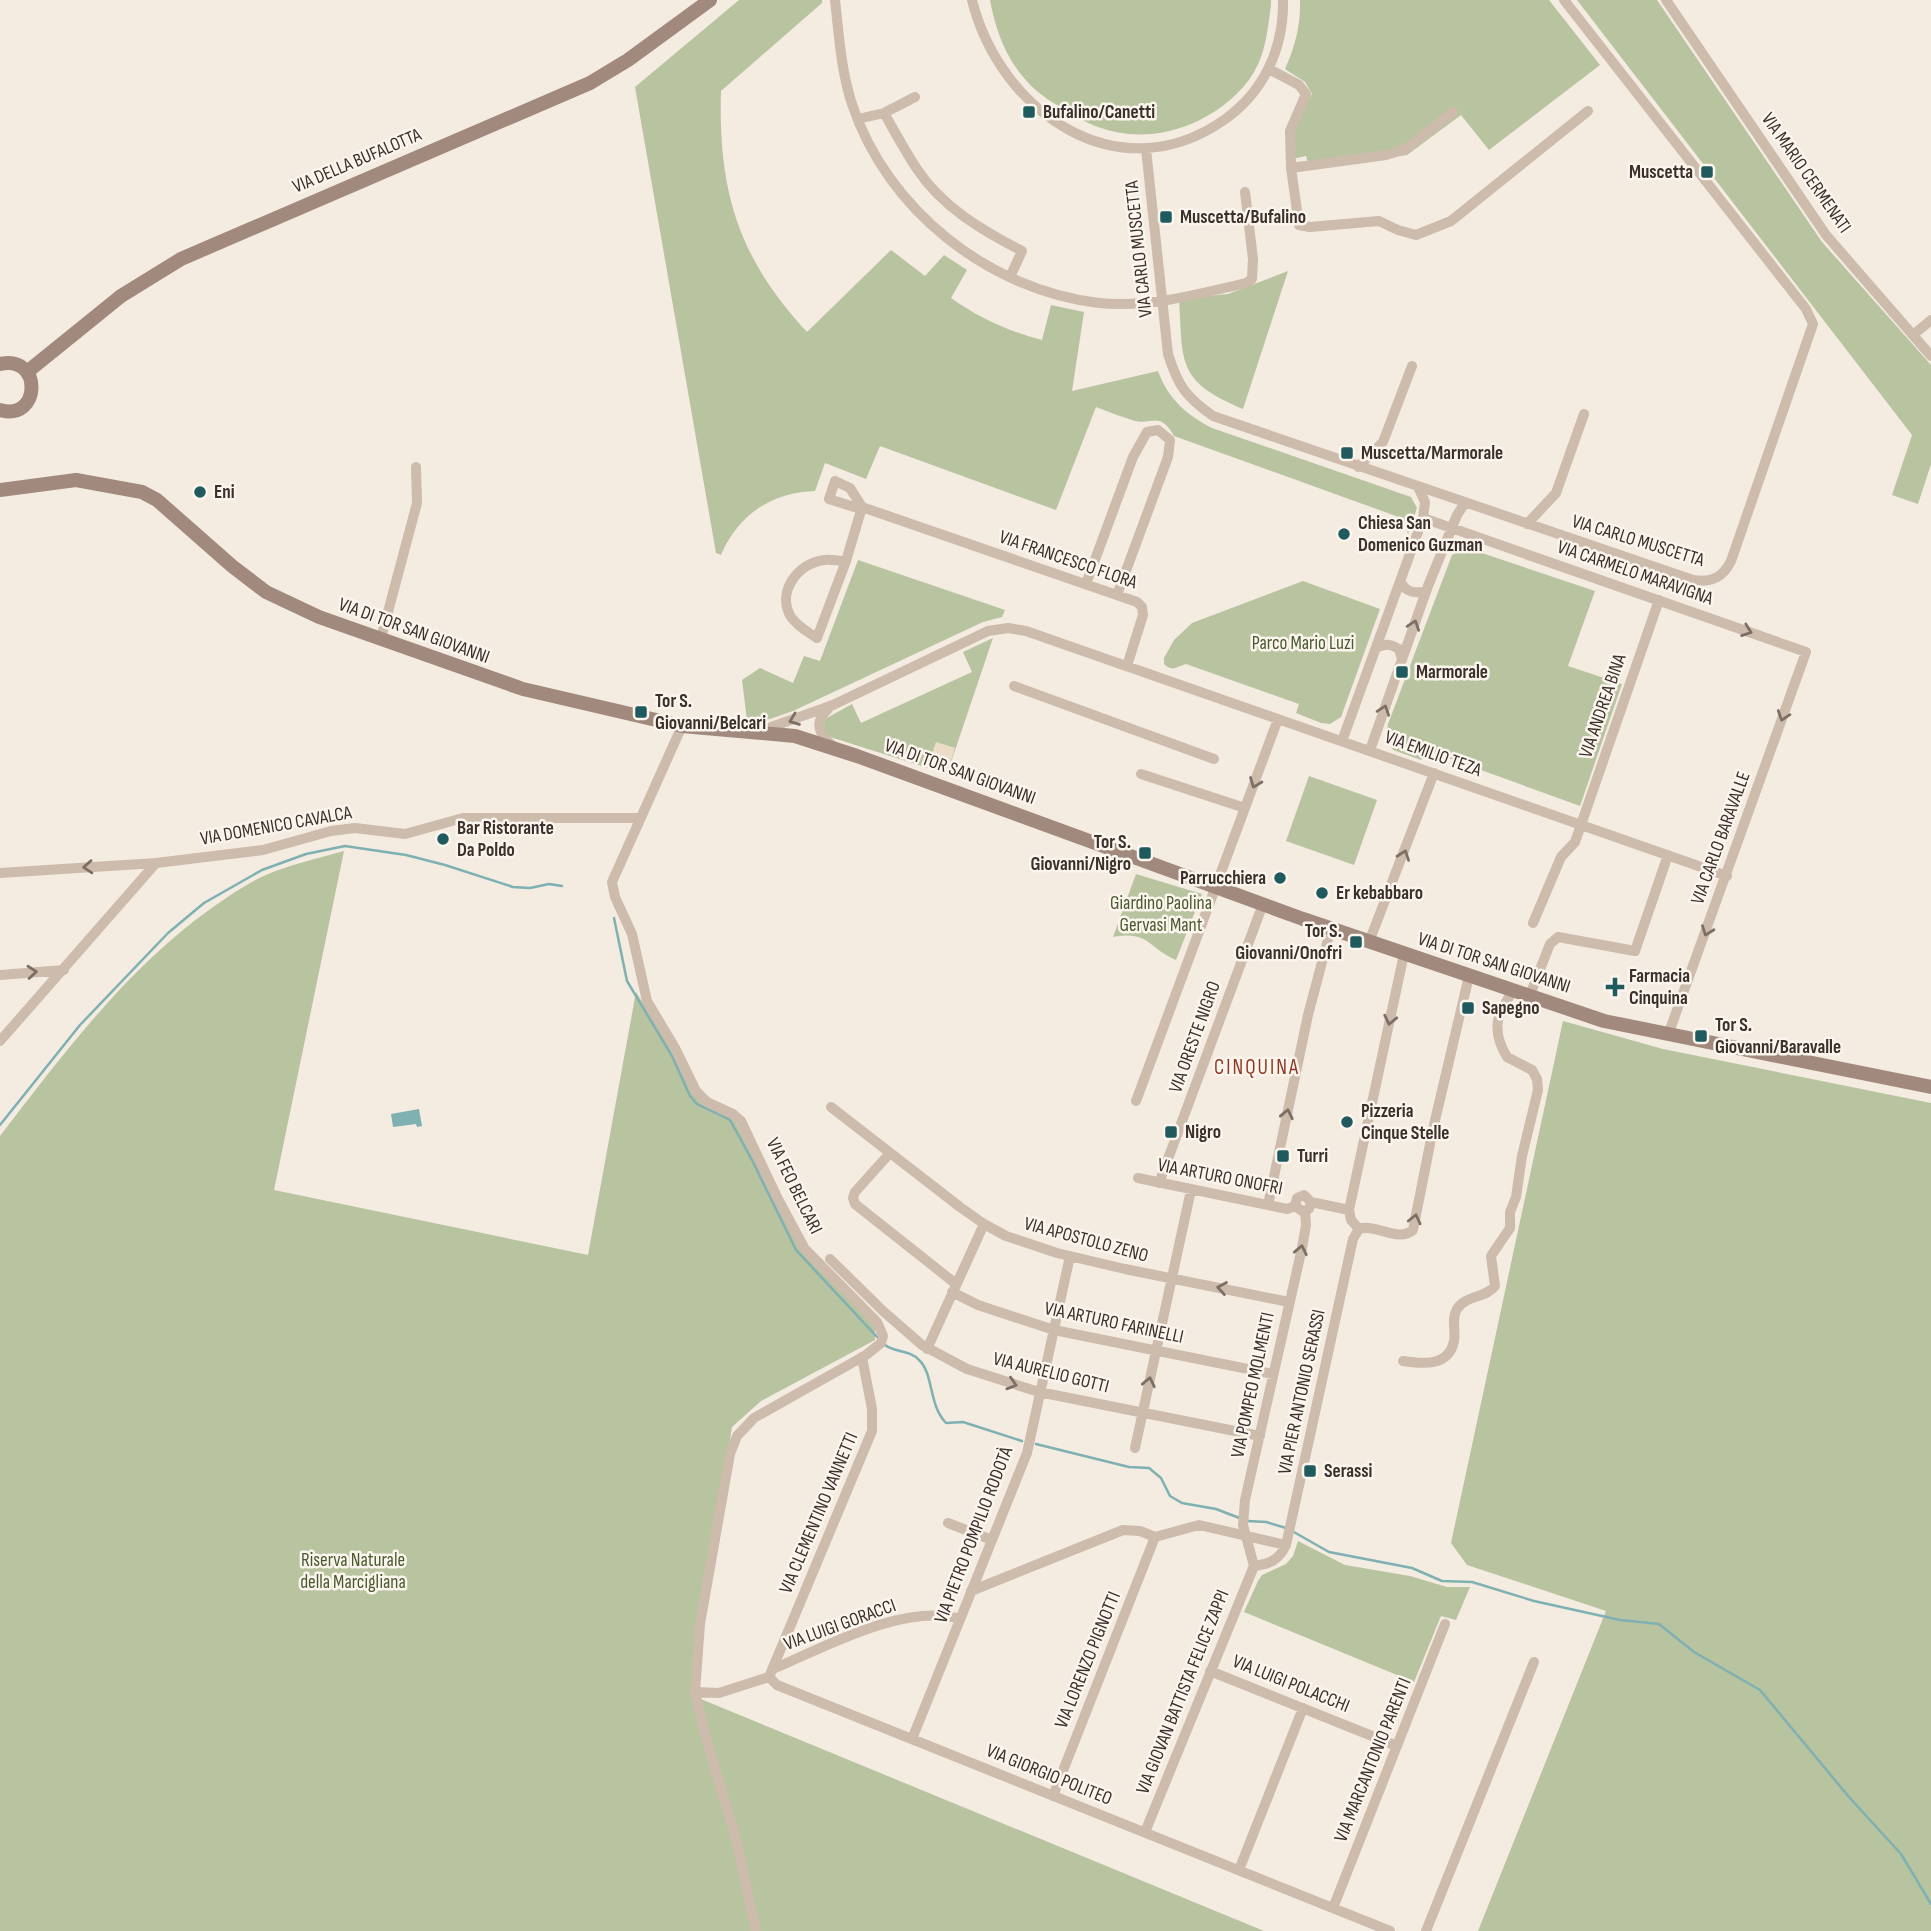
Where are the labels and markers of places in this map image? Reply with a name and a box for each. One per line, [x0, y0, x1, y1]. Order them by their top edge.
place label: Bufalino/Canetti [1043, 101, 1155, 124]
marker: Bufalino/Canetti [1021, 104, 1037, 120]
place label: Muscetta [1629, 161, 1693, 184]
marker: Muscetta [1699, 164, 1715, 180]
place label: Muscetta/Bufalino [1180, 206, 1306, 229]
marker: Muscetta/Bufalino [1158, 209, 1174, 225]
place label: Muscetta/Marmorale [1361, 442, 1503, 465]
marker: Muscetta/Marmorale [1339, 445, 1355, 461]
place label: Eni [214, 481, 235, 504]
marker: Eni [192, 484, 208, 500]
place label: Chiesa San Domenico Guzman [1358, 512, 1483, 557]
marker: Chiesa San Domenico Guzman [1336, 526, 1352, 542]
place label: Marmorale [1416, 661, 1488, 684]
marker: Marmorale [1394, 664, 1410, 680]
place label: Tor S. Giovanni/Belcari [655, 690, 766, 735]
marker: Tor S. Giovanni/Belcari [633, 704, 649, 720]
place label: Bar Ristorante Da Poldo [457, 817, 554, 862]
marker: Bar Ristorante Da Poldo [435, 831, 451, 847]
place label: Tor S. Giovanni/Nigro [1030, 831, 1131, 876]
marker: Tor S. Giovanni/Nigro [1137, 845, 1153, 861]
place label: Parrucchiera [1180, 867, 1266, 890]
marker: Parrucchiera [1272, 870, 1288, 886]
place label: Er kebabbaro [1336, 882, 1423, 905]
marker: Er kebabbaro [1314, 885, 1330, 901]
place label: Tor S. Giovanni/Onofri [1235, 920, 1342, 965]
marker: Tor S. Giovanni/Onofri [1348, 934, 1364, 950]
place label: Farmacia Cinquina [1629, 965, 1690, 1010]
marker: Farmacia Cinquina [1607, 979, 1623, 995]
place label: Sapegno [1482, 997, 1539, 1020]
marker: Sapegno [1460, 1000, 1476, 1016]
place label: Tor S. Giovanni/Baravalle [1715, 1014, 1841, 1059]
marker: Tor S. Giovanni/Baravalle [1693, 1028, 1709, 1044]
place label: Pizzeria Cinque Stelle [1361, 1100, 1449, 1145]
marker: Pizzeria Cinque Stelle [1339, 1114, 1355, 1130]
place label: Nigro [1185, 1121, 1221, 1144]
marker: Nigro [1163, 1124, 1179, 1140]
place label: Turri [1297, 1145, 1328, 1168]
marker: Turri [1275, 1148, 1291, 1164]
place label: Serassi [1324, 1460, 1373, 1483]
marker: Serassi [1302, 1463, 1318, 1479]

